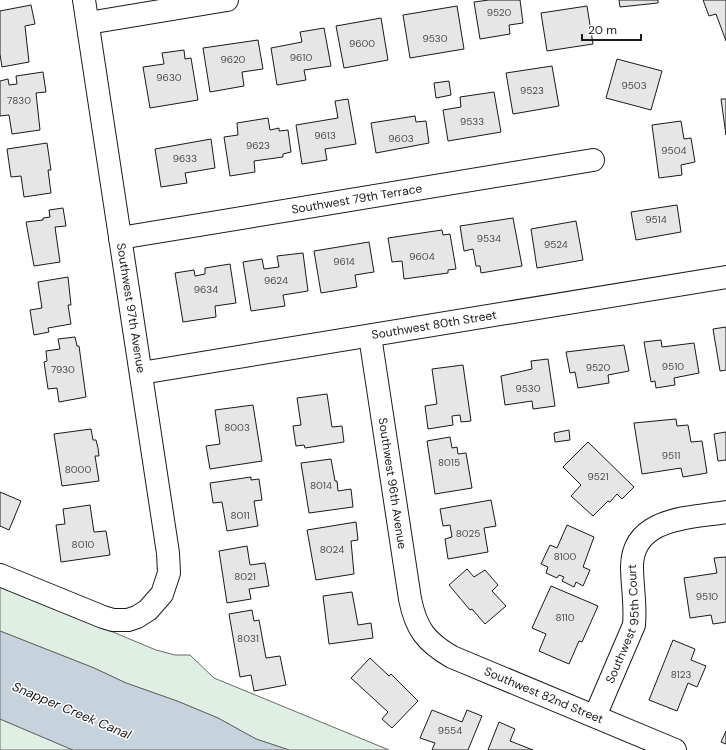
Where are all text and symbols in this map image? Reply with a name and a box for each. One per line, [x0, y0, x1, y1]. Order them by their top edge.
house number: 9520 [487, 6, 512, 19]
scale bar [582, 16, 641, 42]
text: 20 m [588, 22, 617, 38]
house number: 9530 [422, 32, 448, 45]
house number: 9600 [349, 37, 375, 50]
house number: 9610 [290, 51, 312, 64]
house number: 9620 [221, 53, 246, 66]
house number: 9630 [156, 71, 182, 84]
house number: 9503 [621, 79, 647, 92]
house number: 9523 [520, 84, 544, 97]
house number: 7830 [7, 94, 31, 107]
house number: 9533 [460, 115, 484, 128]
house number: 9613 [314, 129, 336, 142]
house number: 9603 [388, 132, 414, 145]
house number: 9623 [246, 139, 270, 152]
house number: 9504 [661, 144, 687, 157]
house number: 9633 [173, 152, 197, 165]
street label: Southwest 79th Terrace [290, 180, 423, 218]
house number: 9514 [645, 213, 667, 226]
house number: 9534 [477, 232, 501, 245]
house number: 9524 [544, 238, 568, 251]
street label: Southwest 97th Avenue [113, 242, 149, 374]
house number: 9604 [409, 250, 435, 263]
house number: 9614 [333, 255, 355, 268]
house number: 9624 [264, 274, 288, 287]
house number: 9634 [194, 283, 218, 296]
street label: Southwest 80th Street [370, 307, 498, 343]
house number: 9510 [662, 360, 684, 373]
house number: 9520 [586, 361, 611, 374]
house number: 7930 [51, 363, 75, 376]
house number: 9530 [515, 382, 541, 395]
street label: Southwest 96th Avenue [375, 416, 410, 550]
house number: 8003 [224, 421, 250, 434]
house number: 9511 [662, 449, 680, 462]
house number: 8015 [438, 456, 460, 469]
house number: 8000 [65, 463, 91, 476]
house number: 9521 [587, 470, 609, 483]
house number: 8014 [310, 479, 332, 492]
house number: 8011 [230, 509, 250, 522]
house number: 8025 [456, 527, 480, 540]
house number: 8010 [72, 538, 95, 551]
house number: 8024 [320, 543, 344, 556]
house number: 8100 [554, 550, 576, 563]
street label: Southwest 95th Court [602, 564, 643, 686]
house number: 8021 [234, 570, 256, 583]
house number: 9510 [696, 590, 718, 603]
house number: 8110 [556, 611, 575, 624]
house number: 8031 [237, 632, 259, 645]
street label: Southwest 82nd Street [482, 663, 606, 727]
house number: 8123 [671, 668, 691, 681]
water label: Snapper Creek Canal [10, 678, 135, 744]
house number: 9554 [438, 724, 462, 737]

